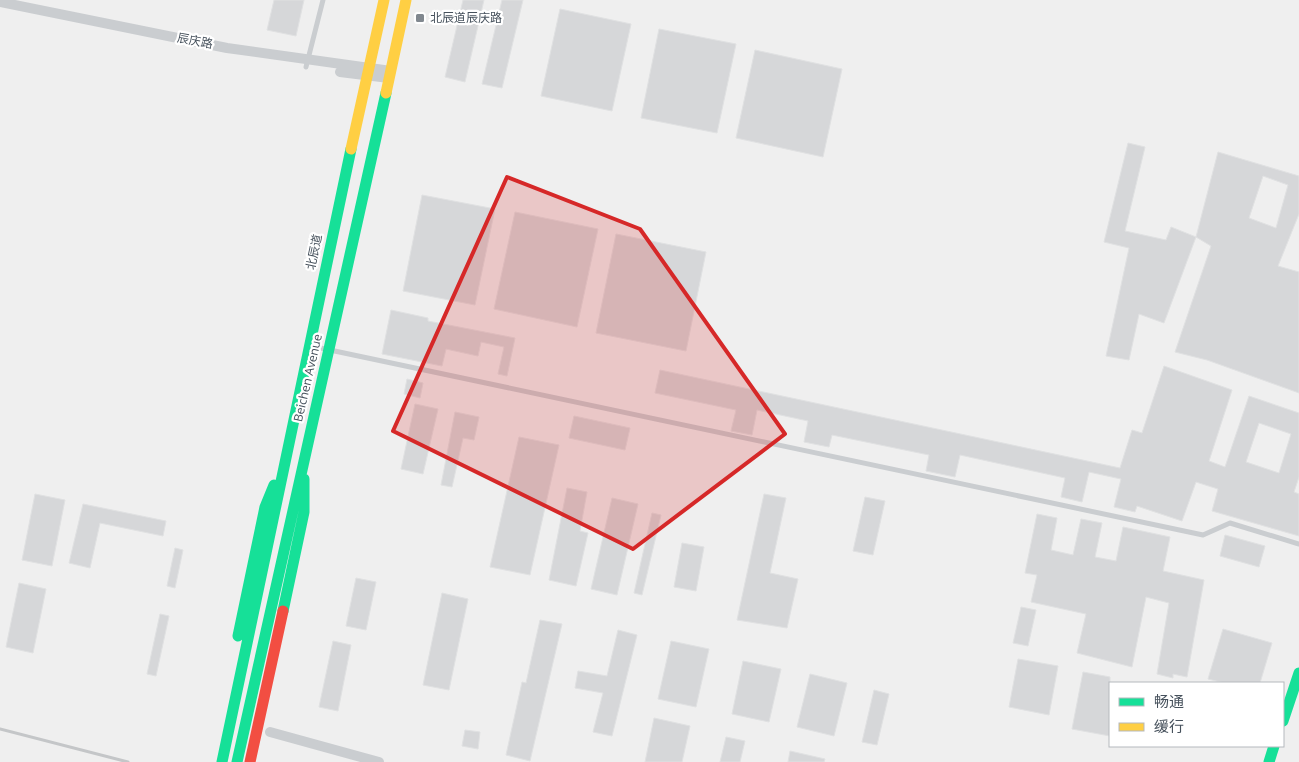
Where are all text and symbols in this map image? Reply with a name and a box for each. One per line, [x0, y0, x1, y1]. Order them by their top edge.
place label: 北辰道辰庆路 [430, 9, 502, 26]
marker: 北辰道辰庆路 [414, 12, 426, 24]
street label: 辰庆路 [176, 29, 214, 52]
street label: 北辰道 [301, 233, 326, 271]
street label: Beichen Avenue [289, 332, 326, 423]
legend [1109, 682, 1284, 747]
text: 畅通 [1154, 691, 1184, 711]
text: 缓行 [1154, 716, 1184, 736]

